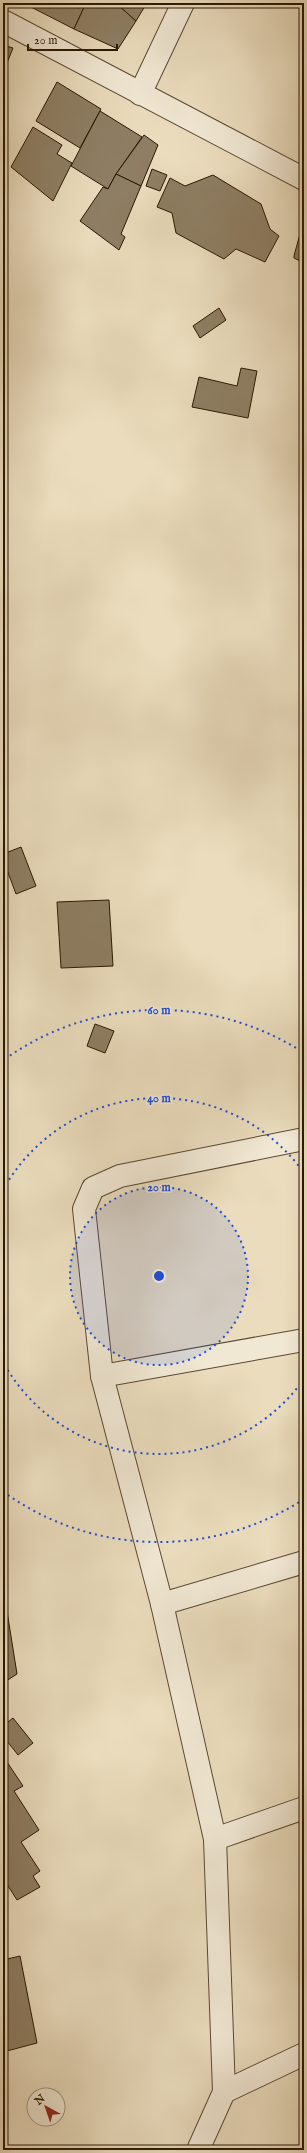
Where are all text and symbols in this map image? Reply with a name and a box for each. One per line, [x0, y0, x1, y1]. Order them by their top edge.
scale bar [28, 26, 117, 52]
text: 20 m [34, 33, 57, 48]
text: 60 m [148, 1003, 171, 1018]
text: 40 m [147, 1091, 172, 1106]
text: 20 m [147, 1180, 171, 1195]
centre of rings [152, 1269, 166, 1283]
north arrow [26, 2087, 66, 2127]
text: N [31, 2091, 49, 2109]

